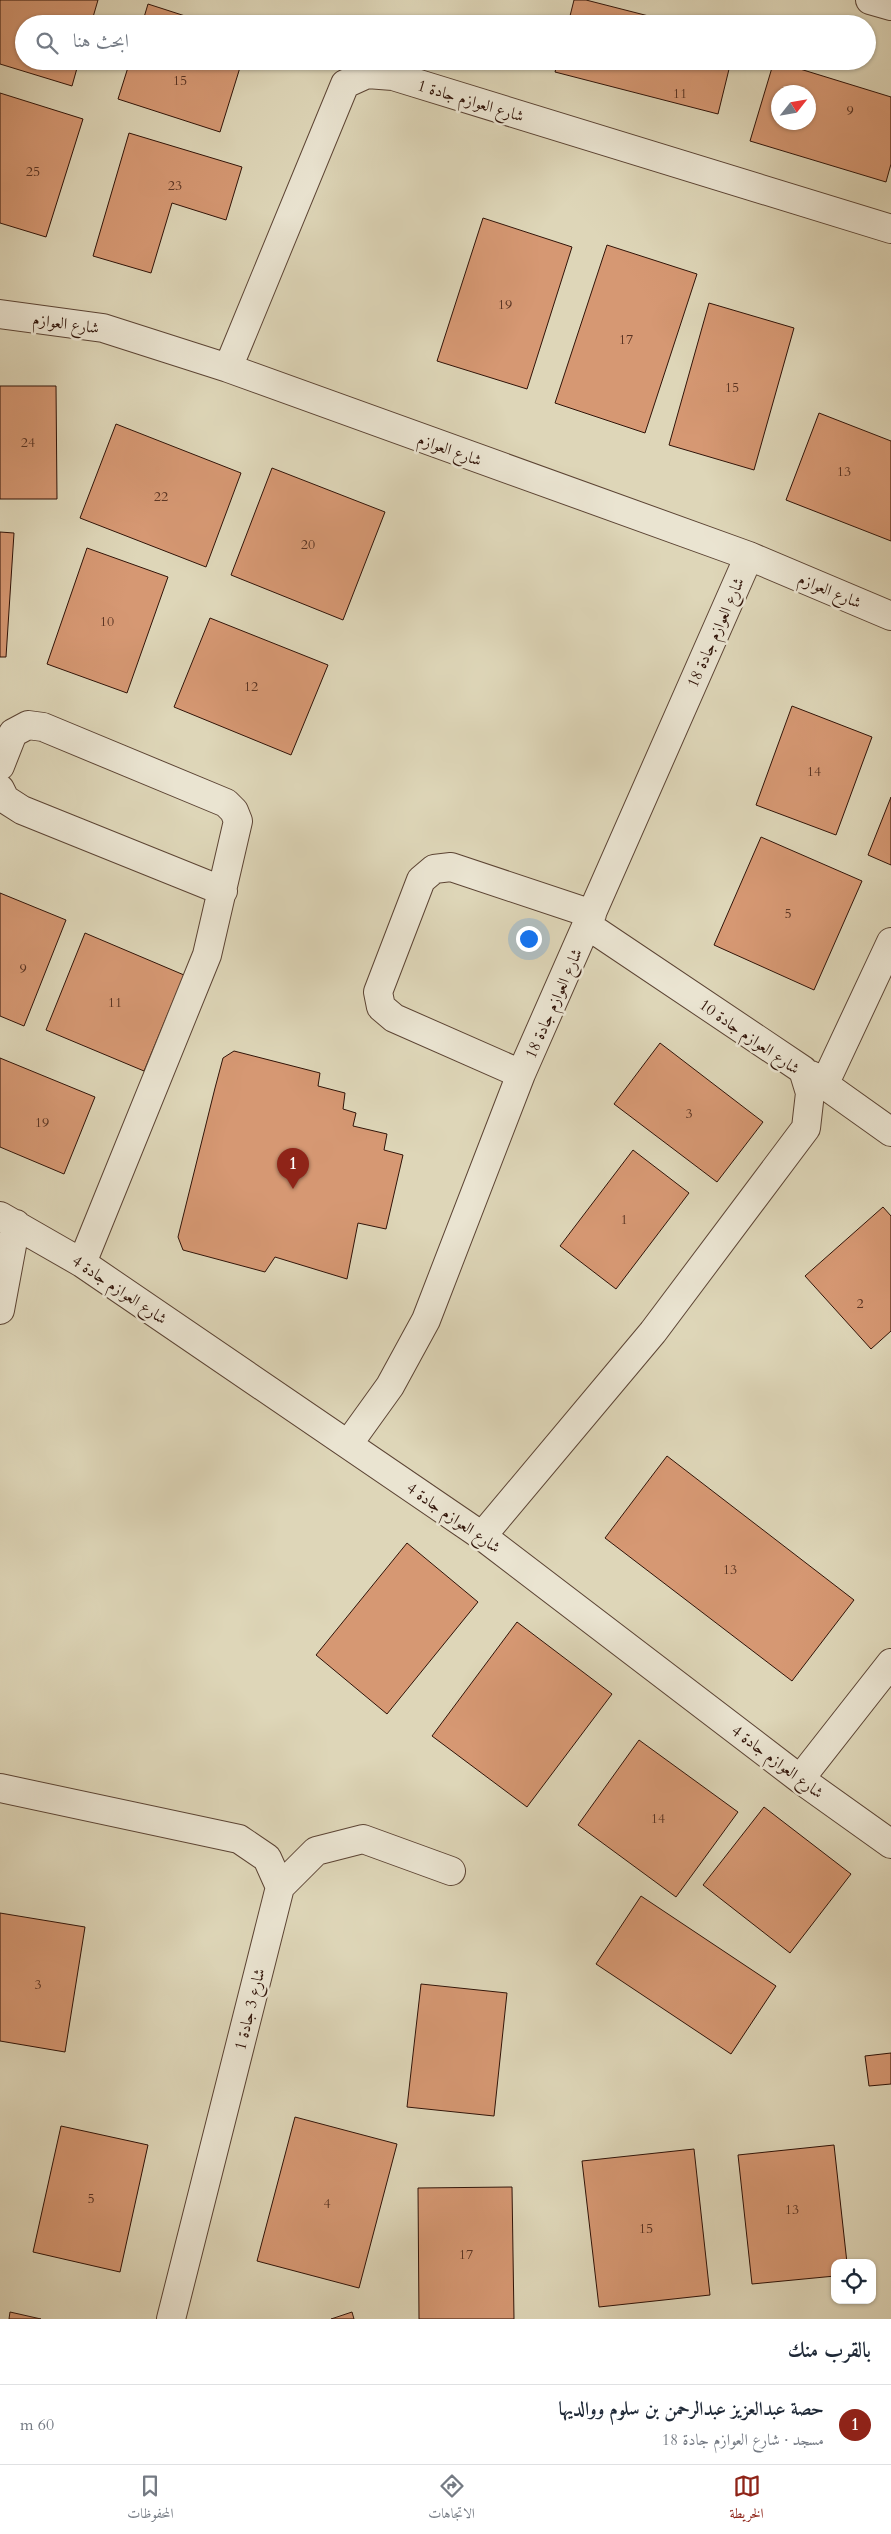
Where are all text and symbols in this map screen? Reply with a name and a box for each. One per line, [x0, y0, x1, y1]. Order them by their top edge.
search box [15, 15, 876, 70]
text: ابحث هنا [73, 28, 129, 54]
icon: search [33, 29, 61, 57]
house number: 15 [173, 71, 187, 90]
street label: شارع العوازم جادة 1 [414, 74, 527, 130]
house number: 11 [673, 84, 687, 103]
north arrow [771, 85, 816, 130]
house number: 9 [846, 101, 854, 120]
house number: 25 [26, 162, 40, 181]
house number: 23 [168, 176, 182, 195]
house number: 19 [498, 295, 512, 314]
street label: شارع العوازم [31, 308, 100, 343]
house number: 17 [619, 330, 633, 349]
house number: 15 [725, 378, 739, 397]
street label: شارع العوازم [413, 428, 485, 475]
house number: 24 [21, 433, 35, 452]
house number: 13 [837, 462, 851, 481]
house number: 22 [154, 487, 168, 506]
house number: 20 [301, 535, 315, 554]
street label: شارع العوازم [793, 568, 865, 617]
street label: شارع العوازم جادة 18 [682, 574, 753, 692]
house number: 10 [100, 612, 114, 631]
house number: 12 [244, 677, 258, 696]
house number: 14 [807, 762, 821, 781]
house number: 5 [784, 904, 792, 923]
your location [516, 926, 542, 952]
street label: شارع العوازم جادة 18 [520, 945, 591, 1063]
house number: 9 [19, 959, 27, 978]
house number: 11 [108, 993, 122, 1012]
street label: شارع العوازم جادة 10 [693, 994, 804, 1082]
house number: 3 [685, 1104, 693, 1123]
house number: 19 [35, 1113, 49, 1132]
pin: 1 [277, 1148, 309, 1189]
house number: 1 [620, 1210, 628, 1229]
street label: شارع العوازم جادة 4 [66, 1250, 171, 1332]
house number: 2 [856, 1294, 864, 1313]
street label: شارع العوازم جادة 4 [400, 1477, 505, 1561]
house number: 13 [723, 1560, 737, 1579]
street label: شارع العوازم جادة 4 [725, 1720, 828, 1806]
house number: 14 [651, 1809, 665, 1828]
street label: شارع 3 جادة 1 [229, 1966, 273, 2053]
house number: 3 [34, 1975, 42, 1994]
house number: 5 [87, 2189, 95, 2208]
house number: 4 [323, 2194, 331, 2213]
house number: 13 [785, 2200, 799, 2219]
house number: 15 [639, 2219, 653, 2238]
house number: 17 [459, 2245, 473, 2264]
map controls [831, 2259, 876, 2304]
button: locate [831, 2259, 876, 2304]
text: بالقرب منك [788, 2336, 871, 2365]
text: حصة عبدالعزيز عبدالرحمن بن سلوم ووالديها [559, 2396, 824, 2422]
text: 60 m [20, 2414, 54, 2436]
text: 1 [851, 2414, 859, 2436]
text: مسجد · شارع العوازم جادة 18 [662, 2429, 824, 2451]
tab: المحفوظات [127, 2472, 174, 2527]
tab: الاتجاهات [428, 2472, 475, 2527]
tab: الخريطة [730, 2472, 764, 2527]

